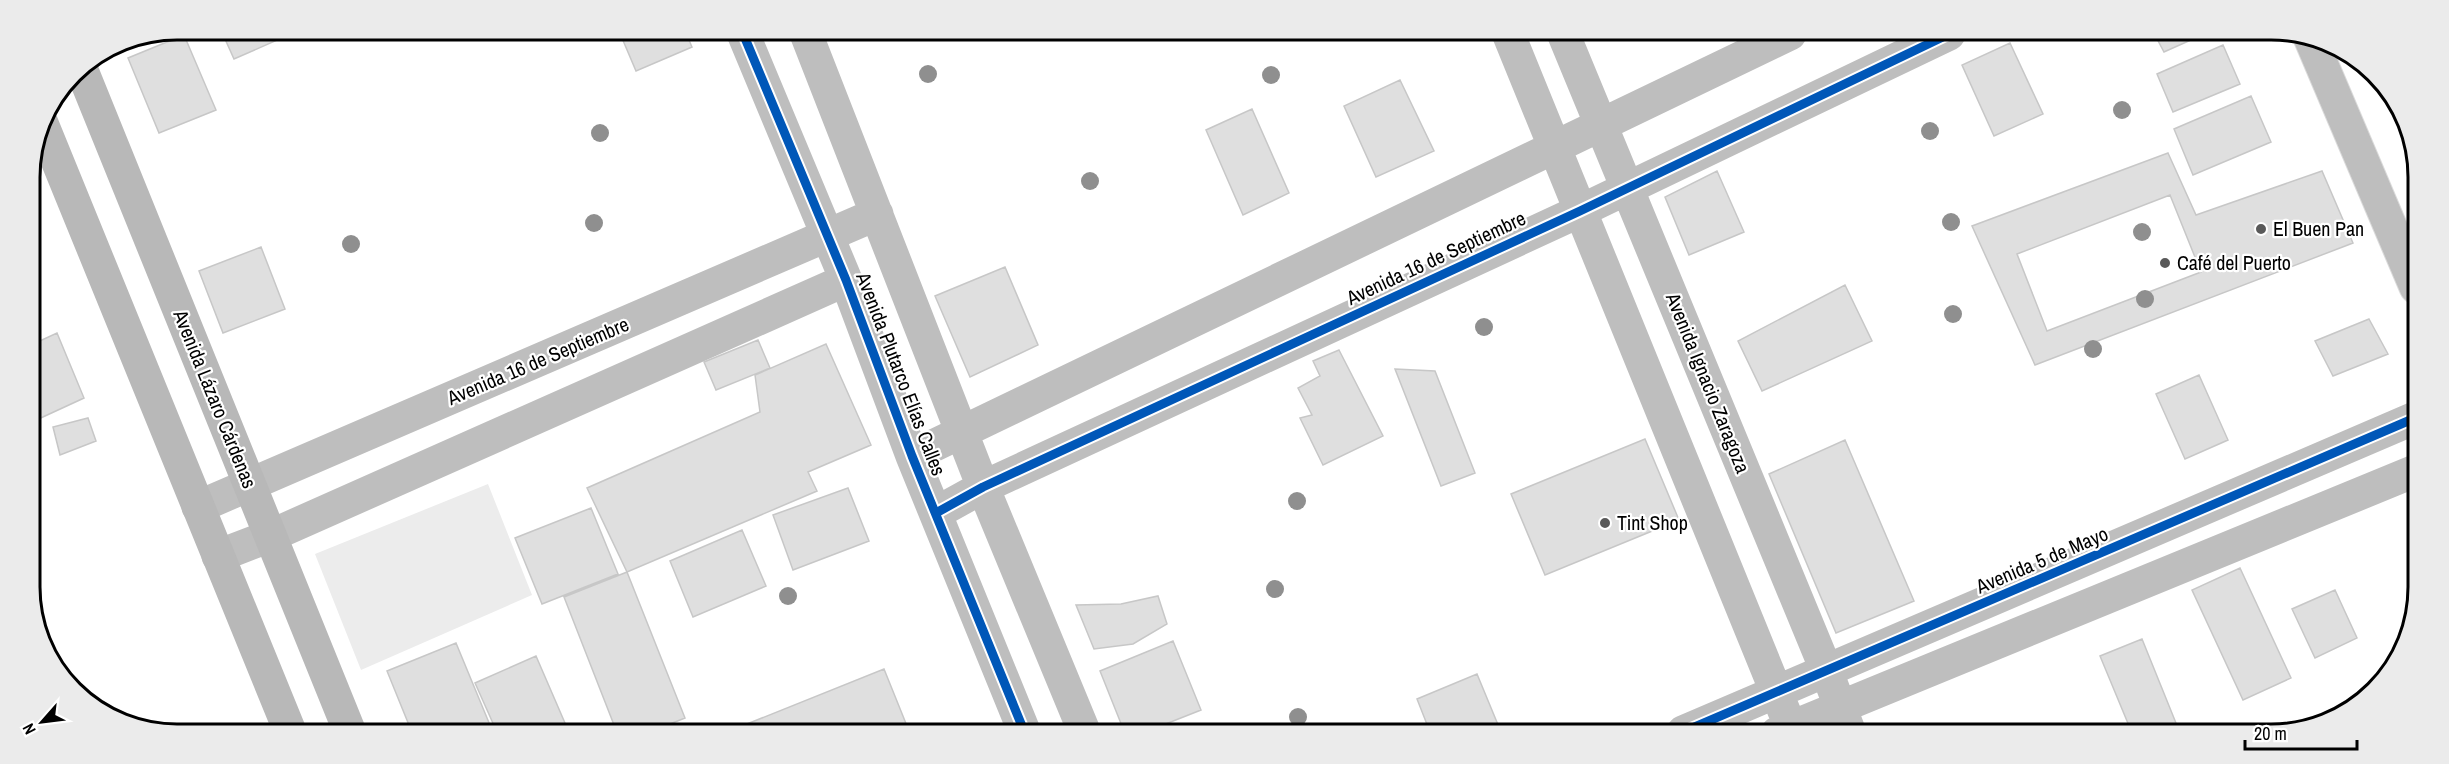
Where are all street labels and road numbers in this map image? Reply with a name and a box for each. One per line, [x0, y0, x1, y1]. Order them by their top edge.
street label: Avenida 16 de Septiembre [1341, 204, 1530, 311]
street label: Avenida Plutarco Elías Calles [850, 267, 953, 479]
street label: Avenida Ignacio Zaragoza [1660, 288, 1757, 477]
street label: Avenida Lázaro Cárdenas [167, 305, 264, 492]
street label: Avenida 16 de Septiembre [442, 310, 633, 411]
street label: Avenida 5 de Mayo [1971, 520, 2112, 600]

